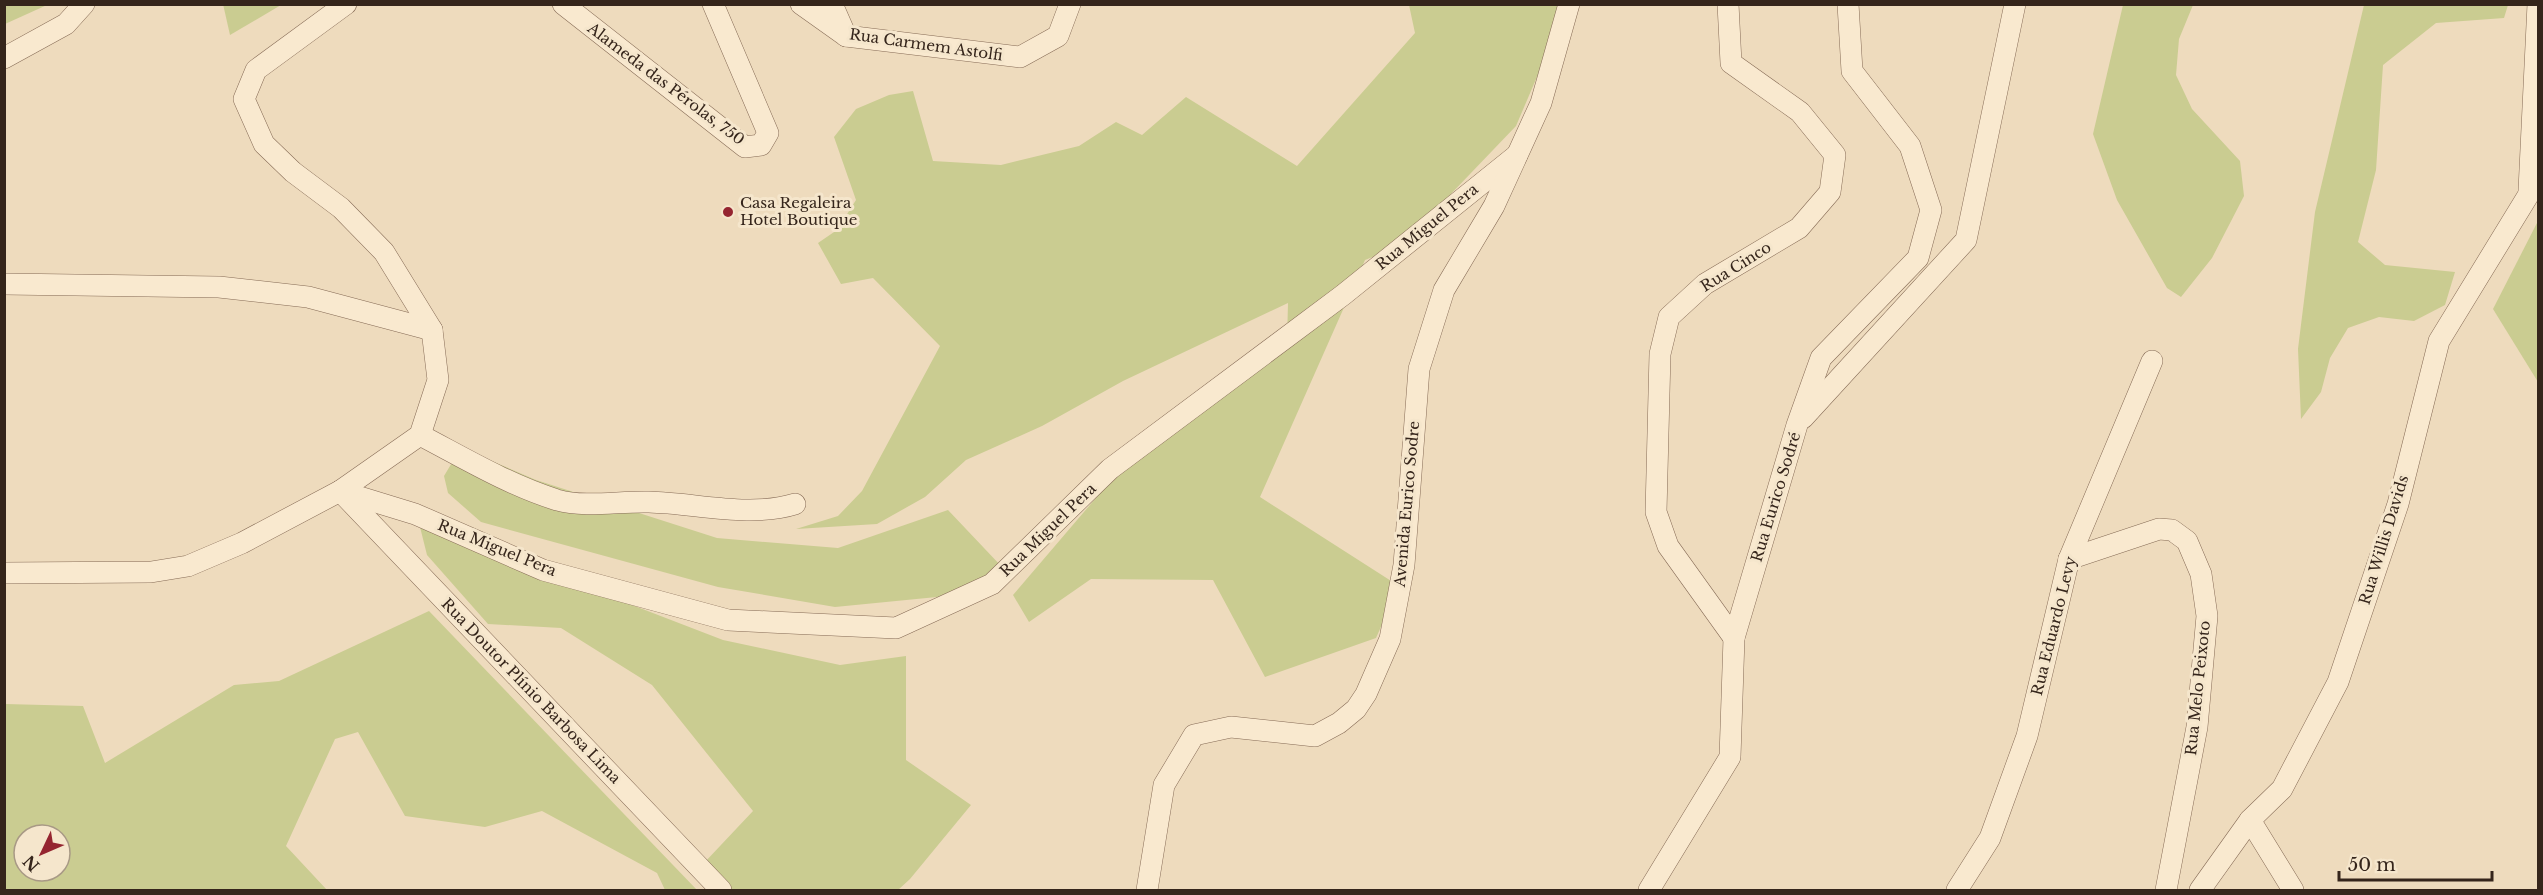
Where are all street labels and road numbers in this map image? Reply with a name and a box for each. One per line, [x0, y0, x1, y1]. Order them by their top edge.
street label: Alameda das Pérolas, 750 [583, 18, 749, 149]
street label: Rua Carmem Astolfi [848, 24, 1004, 65]
street label: Rua Miguel Pera [1372, 179, 1482, 274]
street label: Rua Cinco [1697, 237, 1775, 296]
street label: Avenida Eurico Sodre [1390, 420, 1423, 589]
street label: Rua Eurico Sodré [1747, 430, 1804, 564]
street label: Rua Willis Davids [2355, 472, 2412, 607]
street label: Rua Miguel Pera [996, 478, 1100, 580]
street label: Rua Miguel Pera [435, 515, 560, 580]
street label: Rua Eduardo Levy [2027, 554, 2080, 698]
street label: Rua Doutor Plínio Barbosa Lima [438, 594, 626, 788]
street label: Rua Melo Peixoto [2181, 619, 2214, 756]

